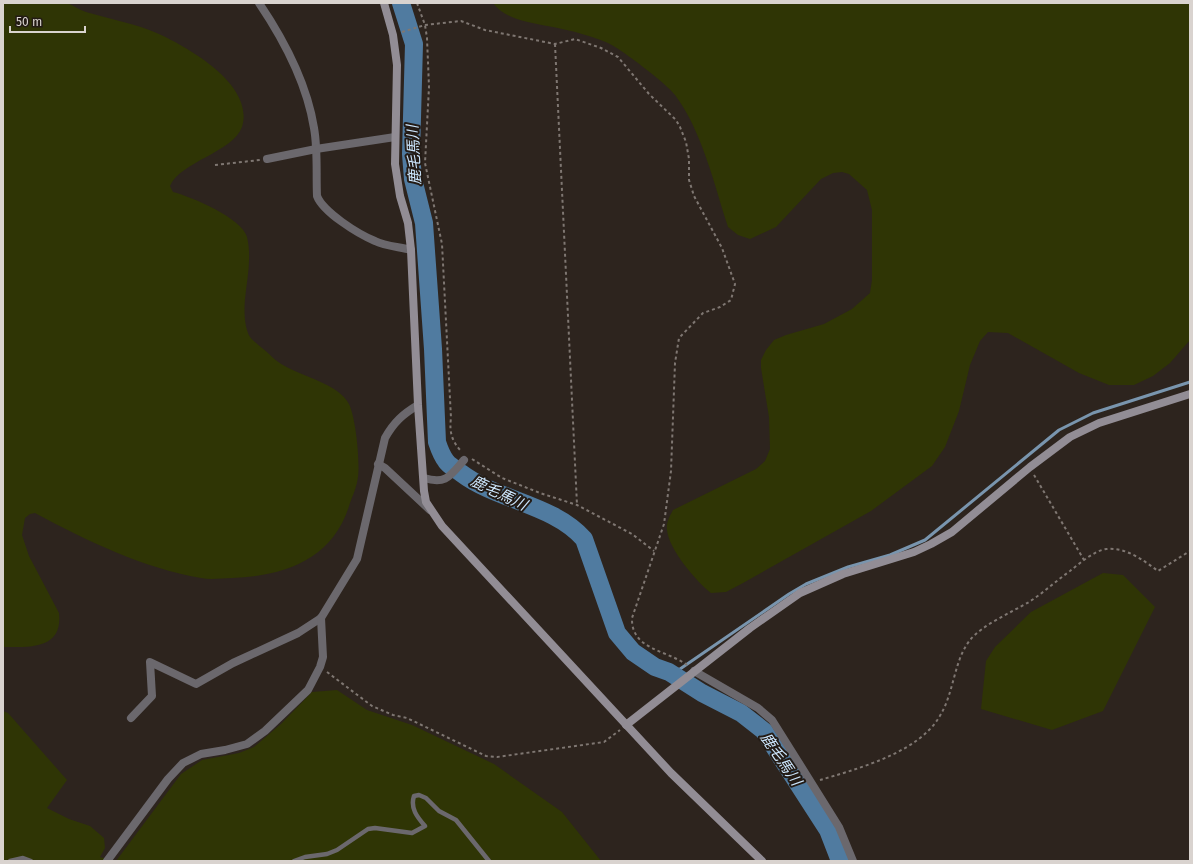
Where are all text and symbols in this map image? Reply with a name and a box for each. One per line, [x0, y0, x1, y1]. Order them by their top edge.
scale bar [10, 8, 85, 34]
text: 50 m [16, 15, 42, 29]
water label: 鹿毛馬川 [403, 123, 425, 185]
water label: 鹿毛馬川 [468, 472, 532, 515]
water label: 鹿毛馬川 [757, 729, 806, 791]

